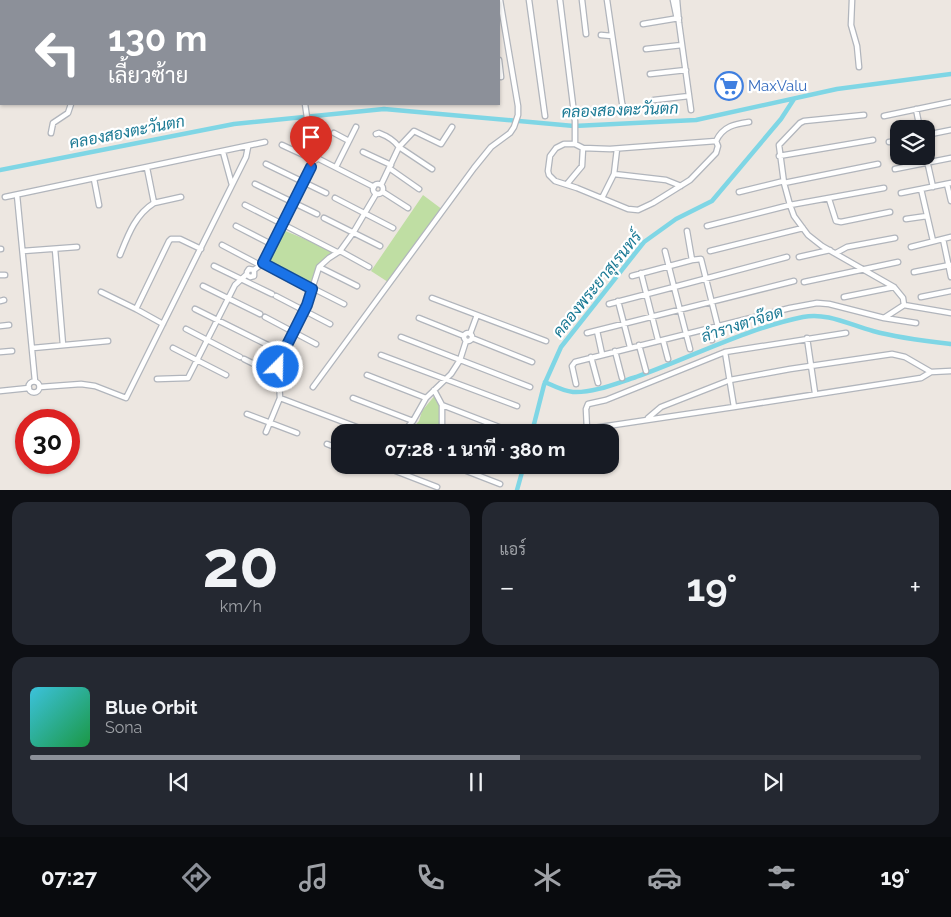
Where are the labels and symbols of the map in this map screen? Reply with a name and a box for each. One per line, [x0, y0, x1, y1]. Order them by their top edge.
supermarket icon: MaxValu [714, 71, 744, 101]
place label: MaxValu [748, 77, 807, 95]
water label: คลองสองตะวันตก [561, 97, 679, 122]
water label: คลองสองตะวันตก [68, 111, 186, 152]
pin [290, 116, 332, 167]
water label: คลองพระยาสุเรนทร์ [546, 224, 648, 342]
water label: ลำรางตาจ๊อด [698, 300, 785, 346]
position arrow [251, 340, 303, 392]
speed limit sign: 30 [15, 409, 80, 474]

